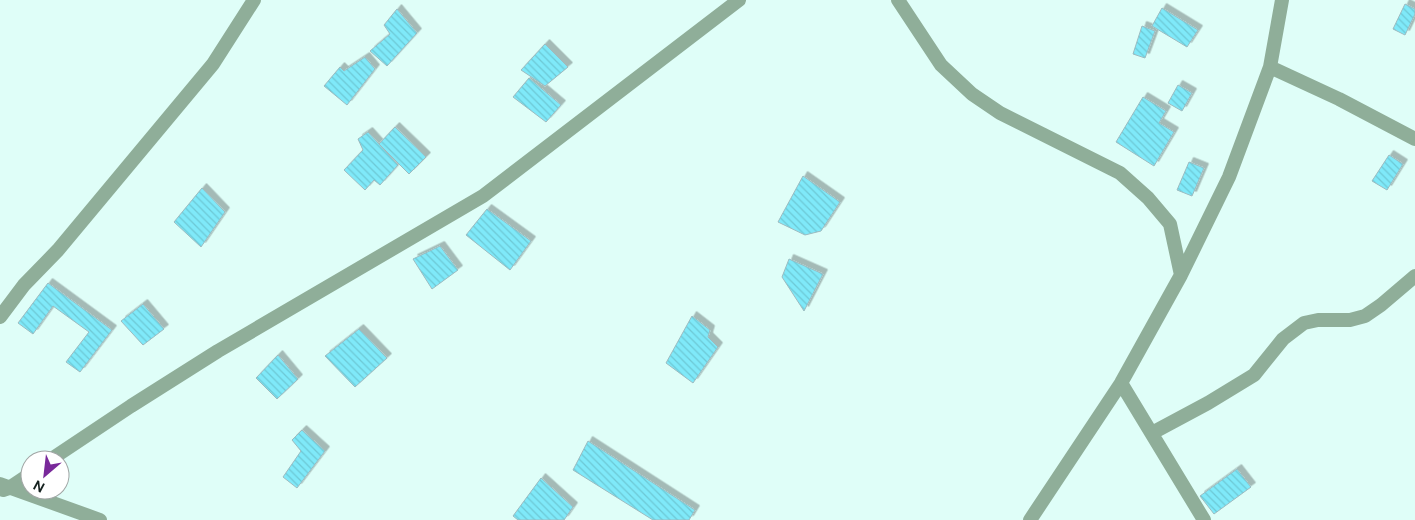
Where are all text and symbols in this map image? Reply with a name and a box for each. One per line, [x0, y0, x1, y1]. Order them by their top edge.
north arrow [20, 450, 70, 500]
text: N [30, 476, 48, 497]

